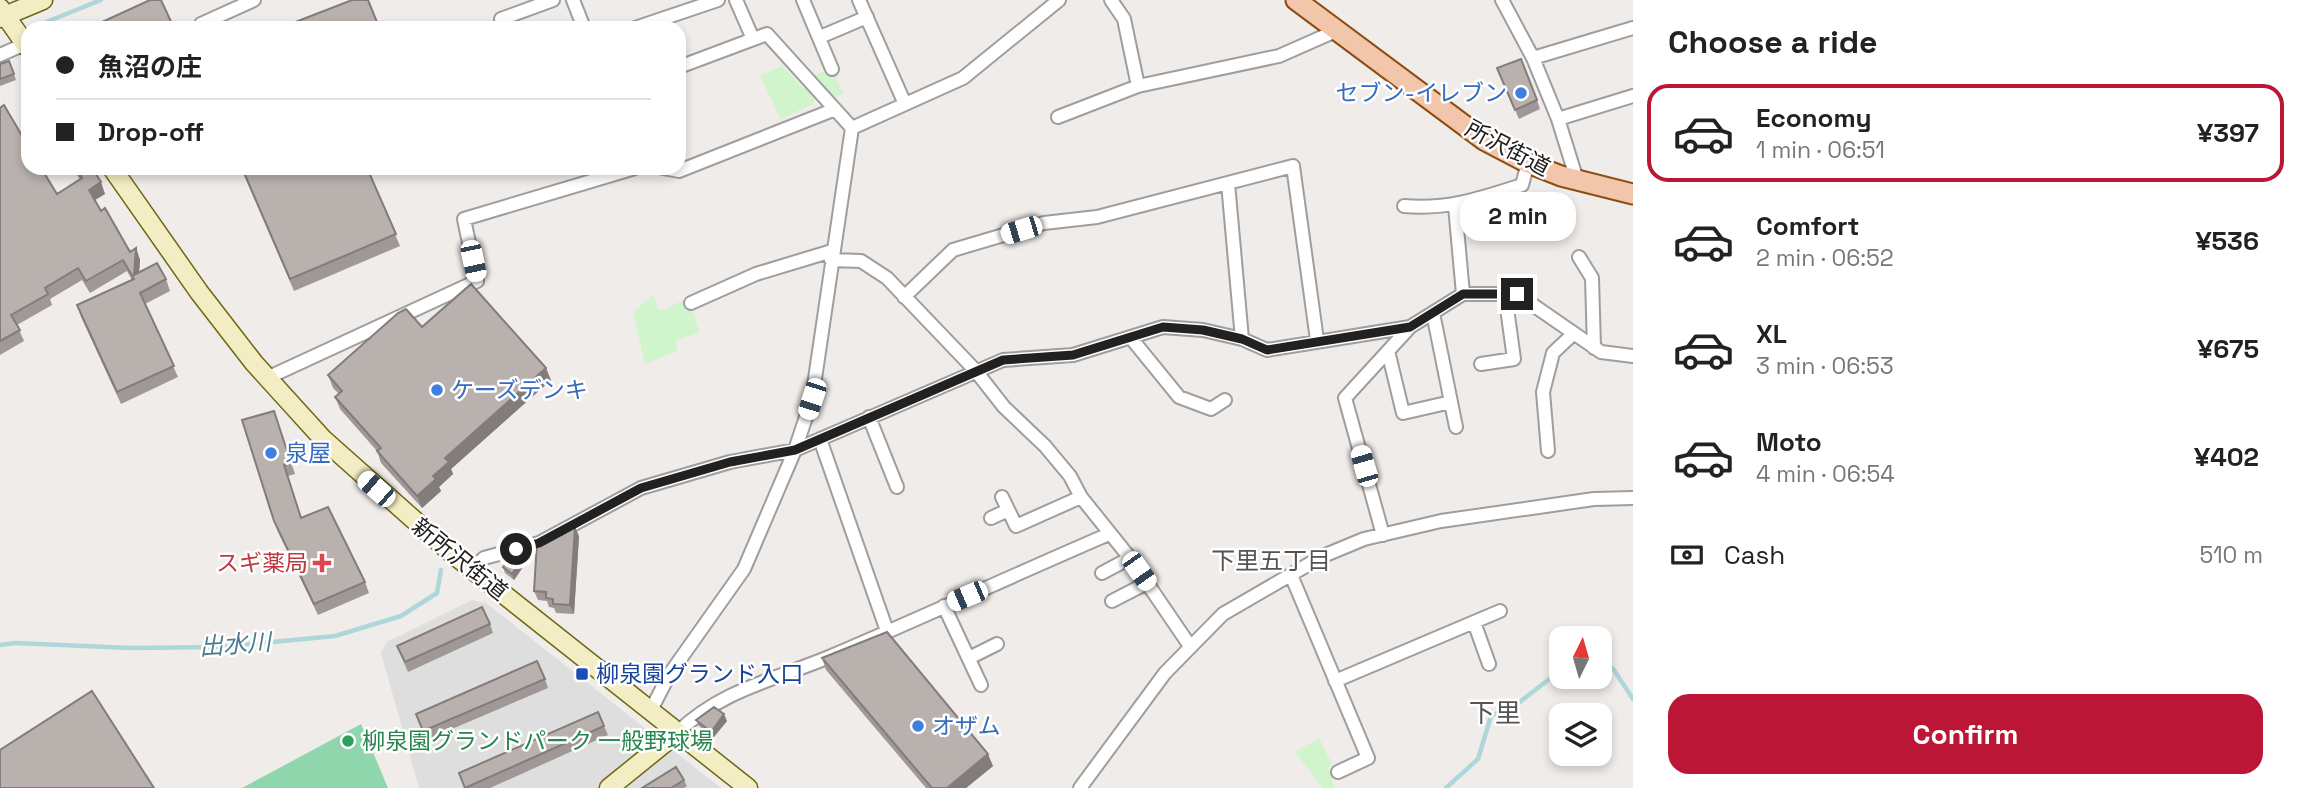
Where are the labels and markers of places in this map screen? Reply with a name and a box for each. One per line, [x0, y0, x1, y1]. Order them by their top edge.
place label: セブン-イレブン [1336, 78, 1507, 108]
marker: セブン-イレブン [1513, 85, 1529, 101]
place label: ケーズデンキ [451, 375, 588, 405]
marker: ケーズデンキ [429, 382, 445, 398]
place label: 泉屋 [285, 438, 331, 468]
marker: 泉屋 [263, 445, 279, 461]
place label: スギ薬局 [216, 548, 308, 578]
marker: スギ薬局 [314, 555, 330, 571]
place label: 柳泉園グランド入口 [596, 659, 803, 689]
marker: 柳泉園グランド入口 [574, 666, 590, 682]
place label: オザム [932, 711, 1001, 741]
marker: オザム [910, 718, 926, 734]
place label: 柳泉園グランドパーク 一般野球場 [362, 726, 713, 756]
marker: 柳泉園グランドパーク 一般野球場 [340, 733, 356, 749]

